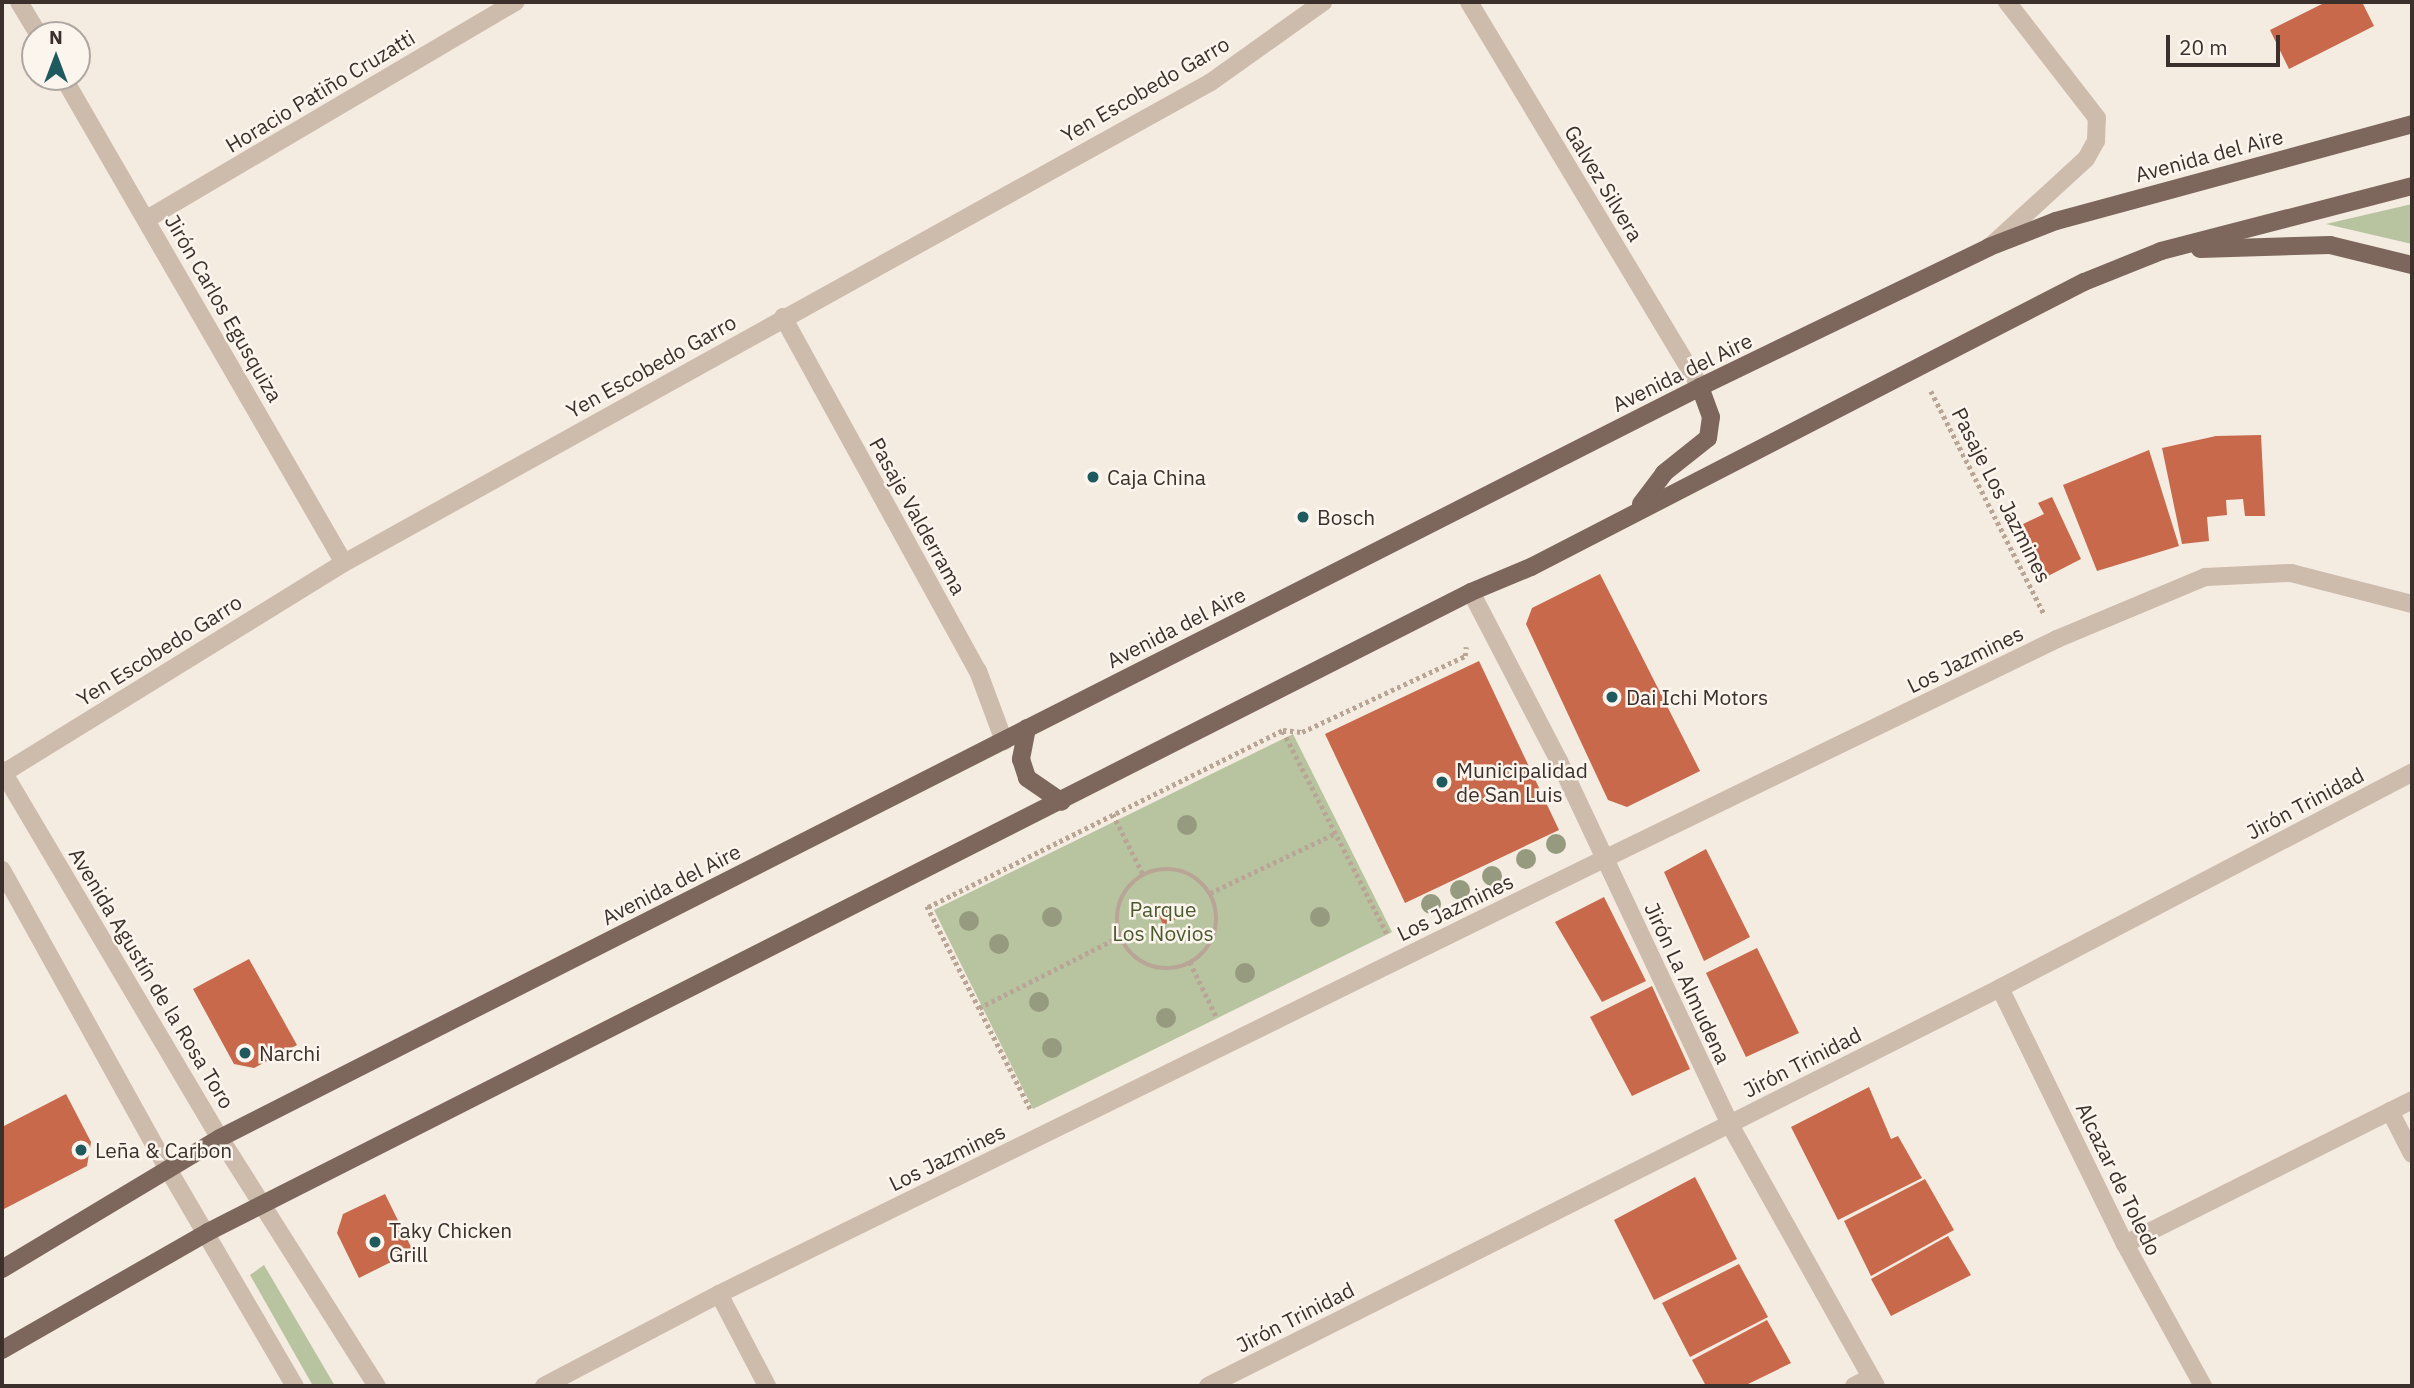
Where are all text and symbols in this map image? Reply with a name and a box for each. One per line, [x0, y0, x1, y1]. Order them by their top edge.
north arrow [21, 21, 91, 91]
scale bar [2169, 21, 2283, 65]
street label: Horacio Patiño Cruzatti [221, 24, 419, 158]
text: N [49, 25, 63, 49]
street label: Yen Escobedo Garro [1056, 31, 1234, 147]
text: 20 m [2179, 33, 2228, 61]
street label: Galvez Silvera [1559, 120, 1649, 246]
street label: Avenida del Aire [2132, 123, 2286, 187]
street label: Jirón Carlos Egusquiza [160, 210, 288, 406]
street label: Yen Escobedo Garro [562, 309, 740, 423]
street label: Avenida del Aire [1608, 327, 1756, 417]
street label: Pasaje Los Jazmines [1947, 403, 2057, 587]
street label: Pasaje Valderrama [864, 433, 972, 599]
place label: Caja China [1107, 464, 1206, 490]
marker: Caja China [1085, 469, 1101, 485]
place label: Bosch [1317, 504, 1375, 530]
marker: Bosch [1295, 509, 1311, 525]
street label: Avenida del Aire [1102, 581, 1250, 673]
street label: Yen Escobedo Garro [72, 589, 246, 711]
street label: Los Jazmines [1903, 620, 2027, 698]
place label: Dai Ichi Motors [1626, 684, 1768, 710]
marker: Dai Ichi Motors [1604, 689, 1620, 705]
place label: Municipalidad de San Luis [1456, 757, 1588, 807]
street label: Jirón Trinidad [2242, 762, 2368, 844]
marker: Municipalidad de San Luis [1434, 774, 1450, 790]
street label: Avenida del Aire [597, 838, 745, 930]
street label: Avenida Agustín de la Rosa Toro [64, 843, 240, 1113]
street label: Los Jazmines [1393, 868, 1517, 946]
park label: Parque Los Novios [1112, 896, 1214, 946]
street label: Jirón La Almudena [1640, 898, 1736, 1068]
street label: Jirón Trinidad [1739, 1021, 1865, 1103]
place label: Narchi [259, 1040, 320, 1066]
marker: Narchi [237, 1045, 253, 1061]
street label: Alcazar de Toledo [2071, 1099, 2167, 1259]
street label: Los Jazmines [885, 1118, 1009, 1196]
place label: Leña & Carbon [95, 1137, 232, 1163]
marker: Leña & Carbon [73, 1142, 89, 1158]
place label: Taky Chicken Grill [389, 1217, 512, 1267]
marker: Taky Chicken Grill [367, 1234, 383, 1250]
street label: Jirón Trinidad [1232, 1276, 1358, 1358]

